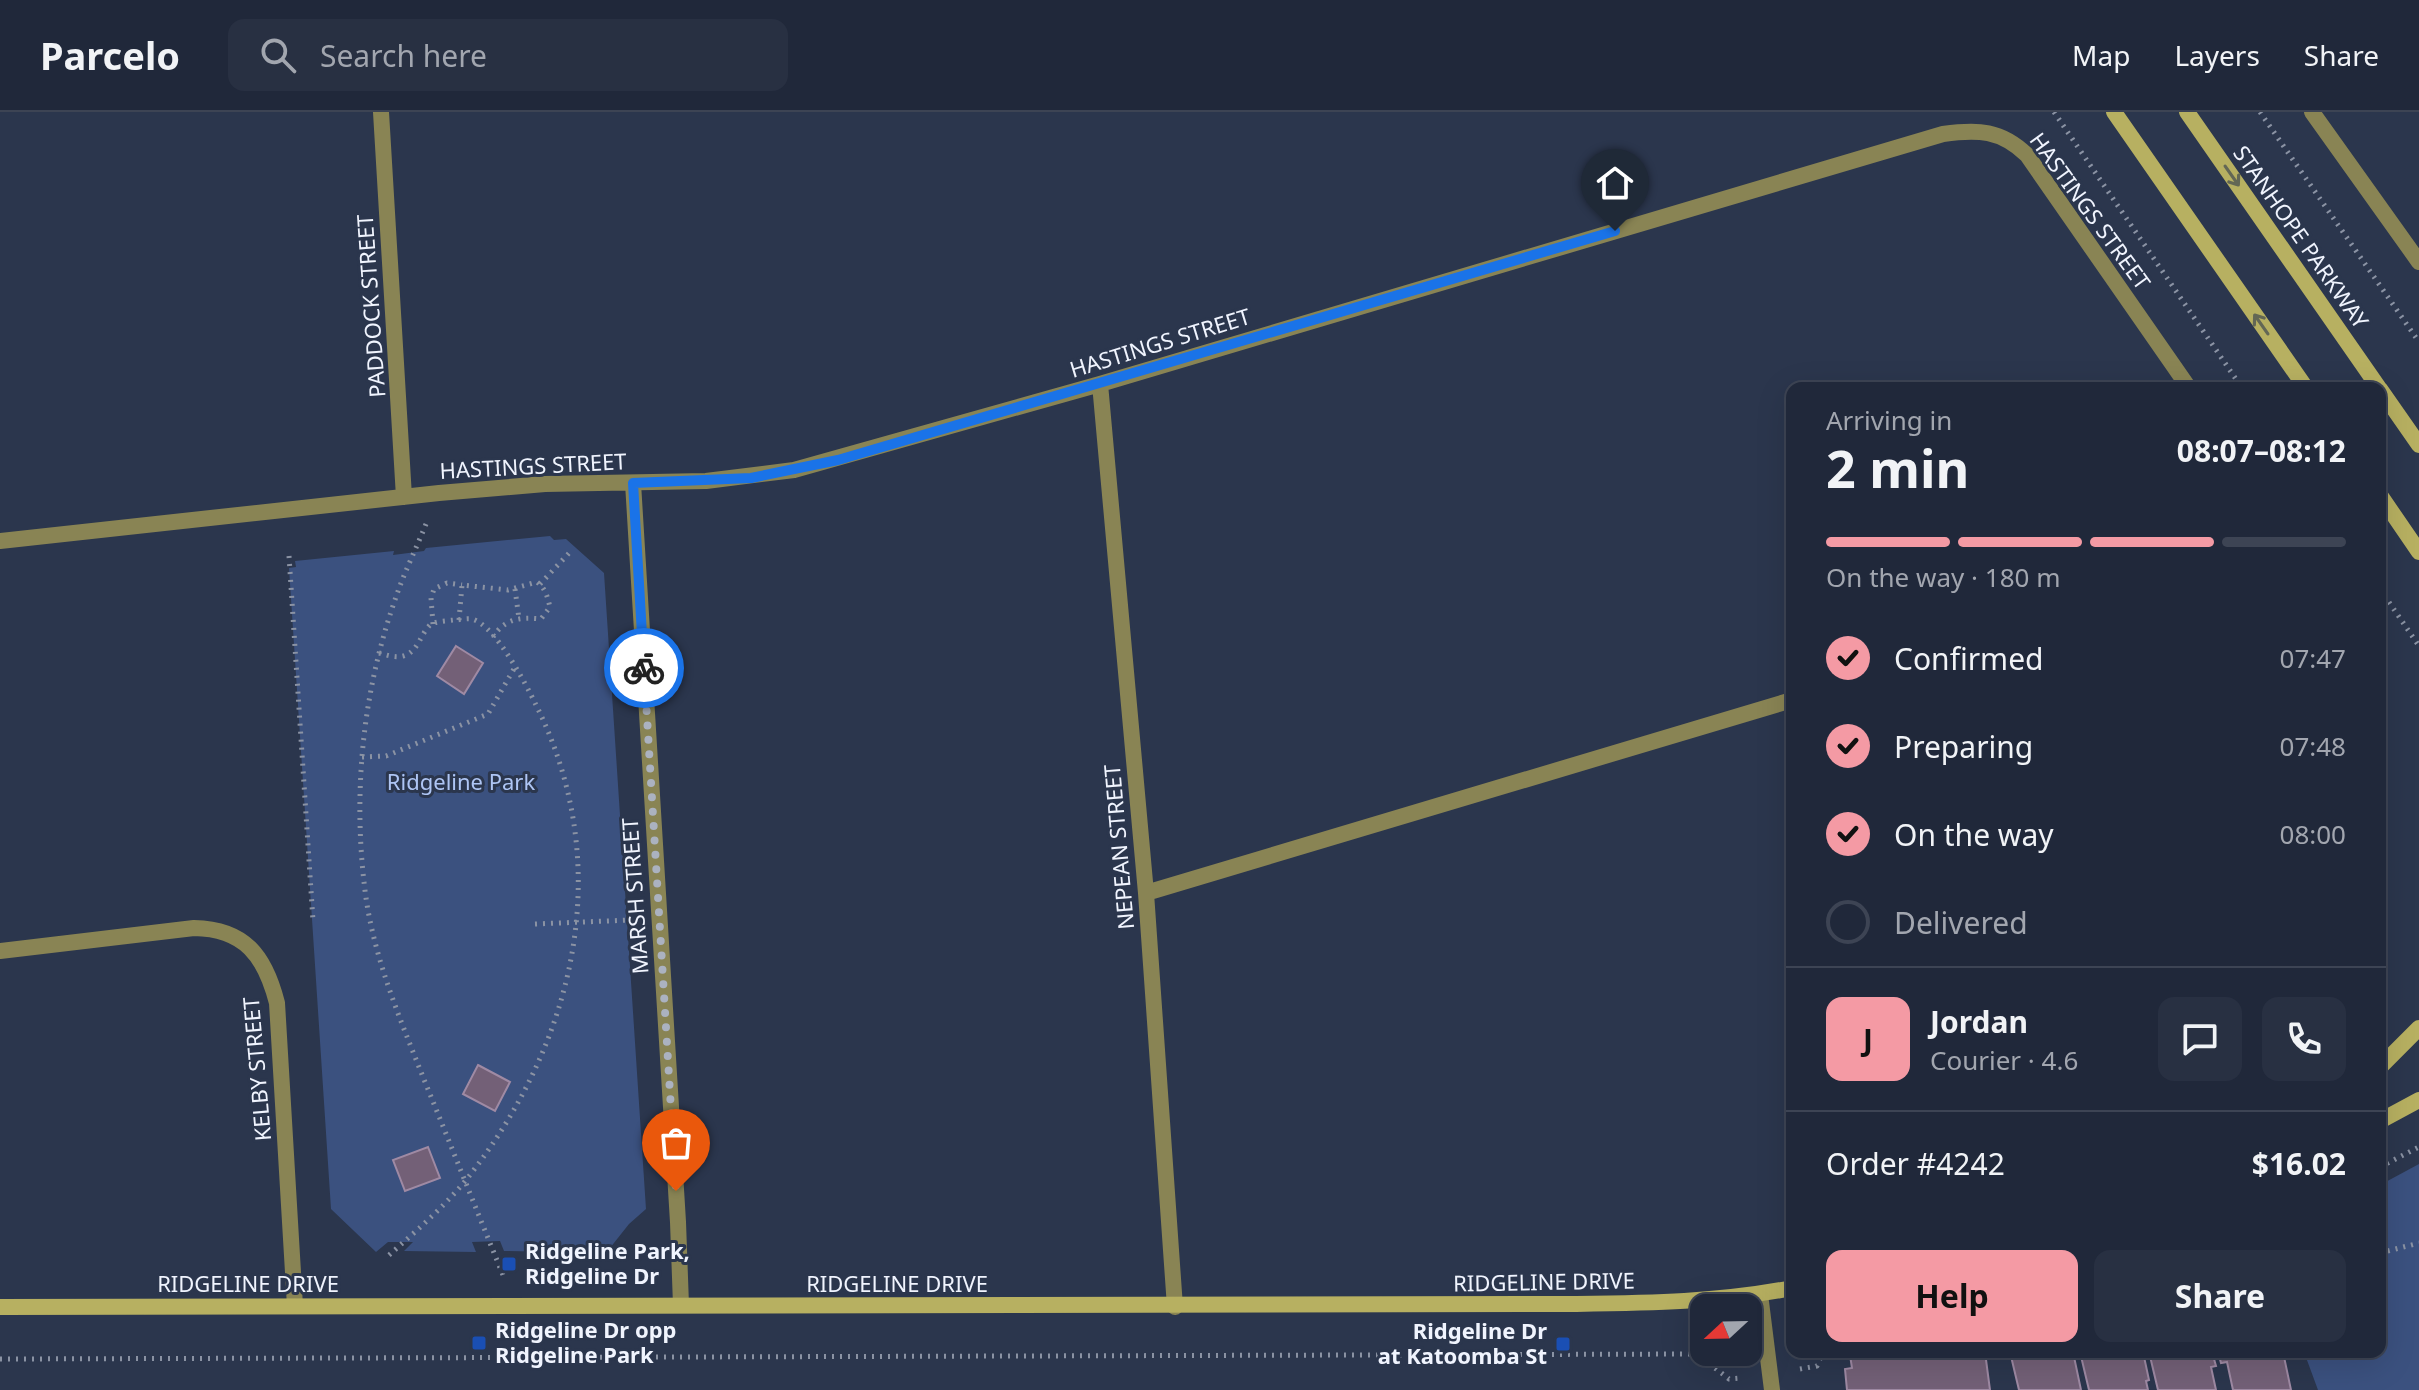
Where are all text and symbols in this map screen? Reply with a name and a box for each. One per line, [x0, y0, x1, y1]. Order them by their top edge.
search box [228, 19, 788, 91]
text: Parcelo [40, 29, 180, 81]
icon: search [256, 33, 300, 77]
text: Search here [320, 35, 487, 76]
text: Map [2072, 36, 2130, 74]
text: Layers [2174, 36, 2260, 74]
text: Share [2304, 36, 2379, 74]
street label: HASTINGS STREET [2024, 126, 2158, 295]
street label: STANHOPE PARKWAY [2227, 139, 2377, 334]
pin [1581, 149, 1649, 231]
icon: home [1593, 161, 1637, 205]
one-way arrow [2224, 165, 2240, 187]
street label: PADDOCK STREET [349, 213, 391, 399]
street label: HASTINGS STREET [1066, 300, 1254, 384]
one-way arrow [2253, 313, 2269, 335]
text: Arriving in [1826, 402, 1952, 438]
text: 08:07–08:12 [2177, 430, 2346, 471]
text: 2 min [1826, 432, 1969, 503]
street label: HASTINGS STREET [439, 445, 627, 485]
text: On the way · 180 m [1826, 559, 2060, 595]
courier [604, 628, 684, 708]
icon: check [1826, 636, 1870, 680]
text: Confirmed [1894, 638, 2044, 679]
text: 07:47 [2280, 640, 2346, 676]
icon: bike [622, 646, 666, 690]
icon: check [1826, 724, 1870, 768]
text: Preparing [1894, 726, 2033, 767]
text: 07:48 [2280, 728, 2346, 764]
street label: NEPEAN STREET [1096, 763, 1140, 931]
park label: Ridgeline Park [387, 766, 535, 796]
icon: check [1826, 812, 1870, 856]
text: On the way [1894, 814, 2054, 855]
text: 08:00 [2280, 816, 2346, 852]
street label: MARSH STREET [614, 817, 654, 975]
text: Delivered [1894, 902, 2028, 943]
street label: KELBY STREET [235, 996, 277, 1142]
button: chat [2158, 997, 2242, 1081]
button: phone [2262, 997, 2346, 1081]
text: Jordan [1930, 1001, 2028, 1042]
text: J [1863, 1019, 1873, 1060]
text: Courier · 4.6 [1930, 1042, 2078, 1078]
pin [642, 1109, 710, 1191]
icon: bag [654, 1121, 698, 1165]
text: Order #4242 [1826, 1143, 2005, 1184]
text: $16.02 [2252, 1143, 2346, 1184]
place label: Ridgeline Park, Ridgeline Dr [525, 1235, 690, 1290]
button: Help [1826, 1250, 2078, 1342]
button: Share [2094, 1250, 2346, 1342]
marker: Ridgeline Park, Ridgeline Dr [500, 1255, 518, 1273]
street label: RIDGELINE DRIVE [1453, 1264, 1635, 1298]
street label: RIDGELINE DRIVE [157, 1268, 339, 1298]
street label: RIDGELINE DRIVE [806, 1268, 988, 1298]
north arrow [1690, 1294, 1762, 1366]
map controls [1690, 1294, 1762, 1366]
place label: Ridgeline Dr opp Ridgeline Park [495, 1314, 676, 1369]
place label: Ridgeline Dr at Katoomba St [1378, 1315, 1547, 1370]
marker: Ridgeline Dr opp Ridgeline Park [470, 1334, 488, 1352]
marker: Ridgeline Dr at Katoomba St [1554, 1335, 1572, 1353]

